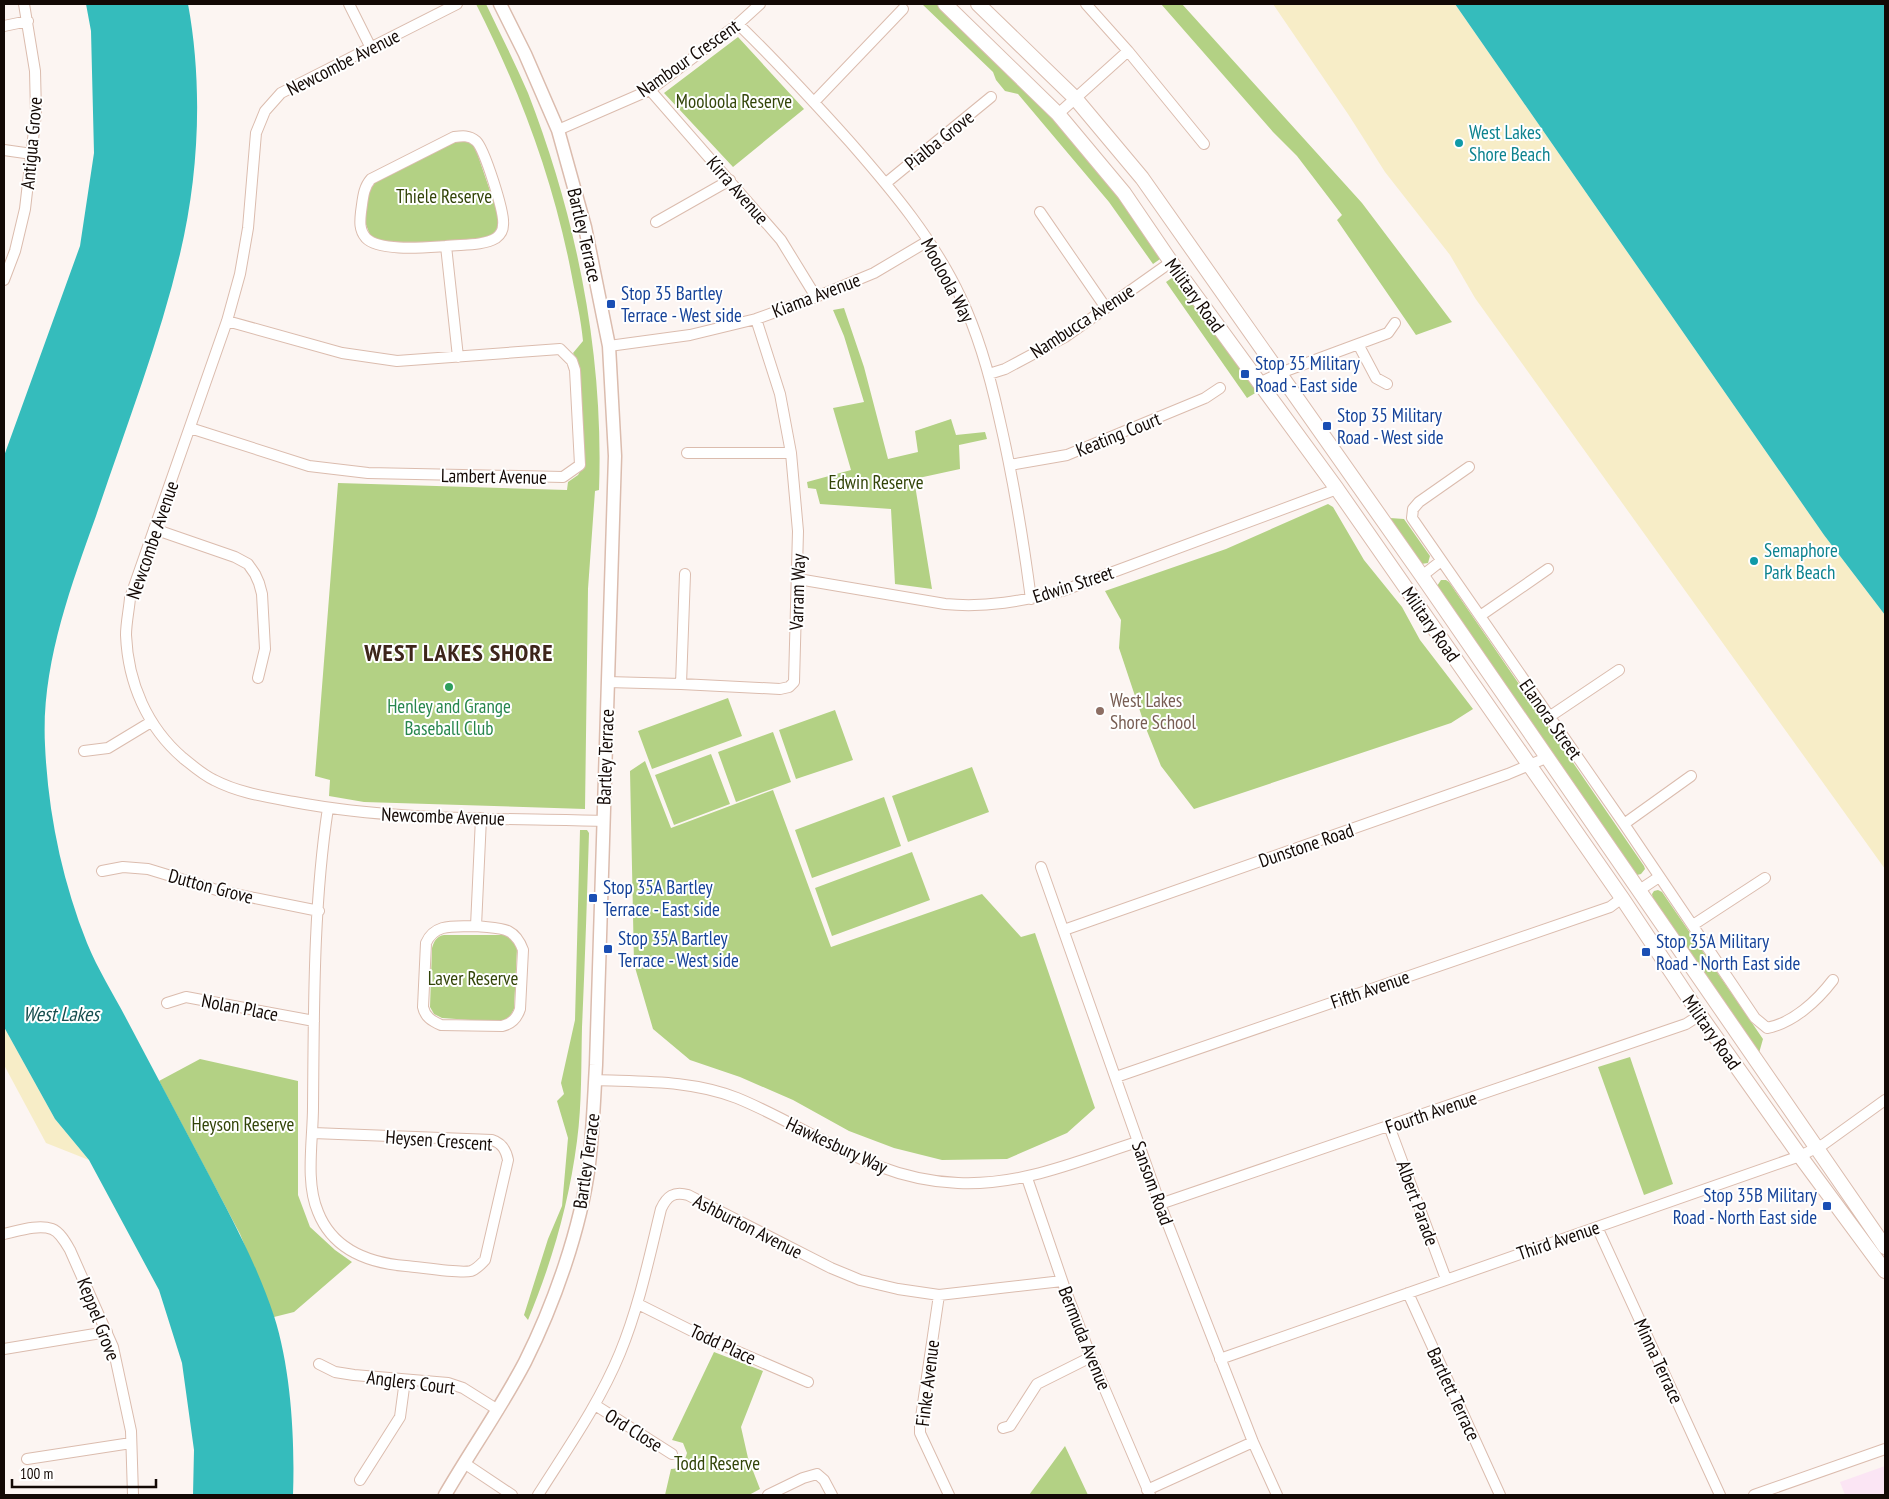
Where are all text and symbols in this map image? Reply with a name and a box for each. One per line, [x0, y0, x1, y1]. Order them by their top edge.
street label: Nambour Crescent [632, 13, 745, 102]
street label: Newcombe Avenue [282, 23, 404, 101]
park label: Mooloola Reserve [676, 89, 792, 113]
street label: Antigua Grove [15, 96, 47, 190]
street label: Pialba Grove [899, 105, 979, 175]
place label: West Lakes Shore Beach [1469, 120, 1550, 166]
marker: West Lakes Shore Beach [1453, 137, 1465, 149]
street label: Kirra Avenue [702, 151, 774, 229]
park label: Thiele Reserve [396, 184, 492, 208]
street label: Bartley Terrace [562, 185, 608, 285]
street label: Mooloola Way [916, 234, 981, 327]
street label: Military Road [1160, 253, 1230, 337]
street label: Kiama Avenue [768, 267, 864, 323]
street label: Nambucca Avenue [1026, 278, 1139, 363]
place label: Stop 35 Bartley Terrace - West side [621, 281, 742, 327]
marker: Stop 35 Bartley Terrace - West side [605, 298, 617, 310]
place label: Stop 35 Military Road - East side [1255, 351, 1361, 397]
marker: Stop 35 Military Road - East side [1239, 368, 1251, 380]
place label: Stop 35 Military Road - West side [1337, 403, 1444, 449]
street label: Keating Court [1072, 406, 1165, 462]
marker: Stop 35 Military Road - West side [1321, 420, 1333, 432]
street label: Lambert Avenue [441, 463, 547, 489]
park label: Edwin Reserve [828, 470, 924, 494]
street label: Newcombe Avenue [121, 478, 184, 602]
place label: Semaphore Park Beach [1764, 538, 1838, 584]
street label: Varram Way [784, 552, 810, 632]
marker: Semaphore Park Beach [1748, 555, 1760, 567]
street label: Edwin Street [1030, 559, 1117, 608]
street label: Military Road [1397, 582, 1465, 666]
district label: WEST LAKES SHORE [363, 637, 554, 668]
street label: Elanora Street [1515, 674, 1588, 765]
marker: Henley and Grange Baseball Club [443, 681, 455, 693]
place label: West Lakes Shore School [1110, 688, 1196, 734]
place label: Henley and Grange Baseball Club [387, 694, 511, 740]
marker: West Lakes Shore School [1094, 705, 1106, 717]
street label: Bartley Terrace [591, 708, 619, 805]
street label: Newcombe Avenue [381, 802, 505, 830]
street label: Dunstone Road [1255, 818, 1357, 872]
street label: Dutton Grove [166, 863, 256, 909]
place label: Stop 35A Bartley Terrace - East side [603, 875, 720, 921]
marker: Stop 35A Bartley Terrace - East side [587, 892, 599, 904]
place label: Stop 35A Bartley Terrace - West side [618, 926, 739, 972]
place label: Stop 35A Military Road - North East side [1656, 929, 1800, 975]
marker: Stop 35A Bartley Terrace - West side [602, 943, 614, 955]
marker: Stop 35A Military Road - North East side [1640, 946, 1652, 958]
street label: Fifth Avenue [1327, 964, 1413, 1014]
park label: Laver Reserve [428, 966, 518, 990]
street label: Nolan Place [200, 988, 281, 1026]
street label: Military Road [1678, 990, 1746, 1074]
water label: West Lakes [23, 1001, 101, 1027]
street label: Fourth Avenue [1382, 1085, 1480, 1139]
street label: Hawkesbury Way [782, 1111, 892, 1179]
park label: Heyson Reserve [192, 1112, 295, 1136]
street label: Bartley Terrace [567, 1112, 605, 1210]
street label: Heysen Crescent [385, 1124, 494, 1156]
street label: Sansom Road [1127, 1138, 1179, 1228]
street label: Albert Parade [1392, 1157, 1445, 1249]
place label: Stop 35B Military Road - North East side [1673, 1183, 1818, 1229]
street label: Ashburton Avenue [689, 1188, 807, 1264]
marker: Stop 35B Military Road - North East side [1821, 1200, 1833, 1212]
street label: Third Avenue [1513, 1215, 1603, 1265]
street label: Keppel Grove [72, 1274, 126, 1364]
street label: Bermuda Avenue [1053, 1283, 1117, 1394]
street label: Minna Terrace [1629, 1315, 1689, 1407]
street label: Todd Place [686, 1318, 760, 1370]
street label: Finke Avenue [910, 1338, 944, 1428]
street label: Bartlett Terrace [1422, 1343, 1486, 1445]
street label: Anglers Court [365, 1365, 457, 1399]
street label: Ord Close [601, 1403, 667, 1457]
park label: Todd Reserve [674, 1451, 760, 1475]
scale bar [12, 1456, 156, 1488]
text: 100 m [20, 1464, 53, 1483]

